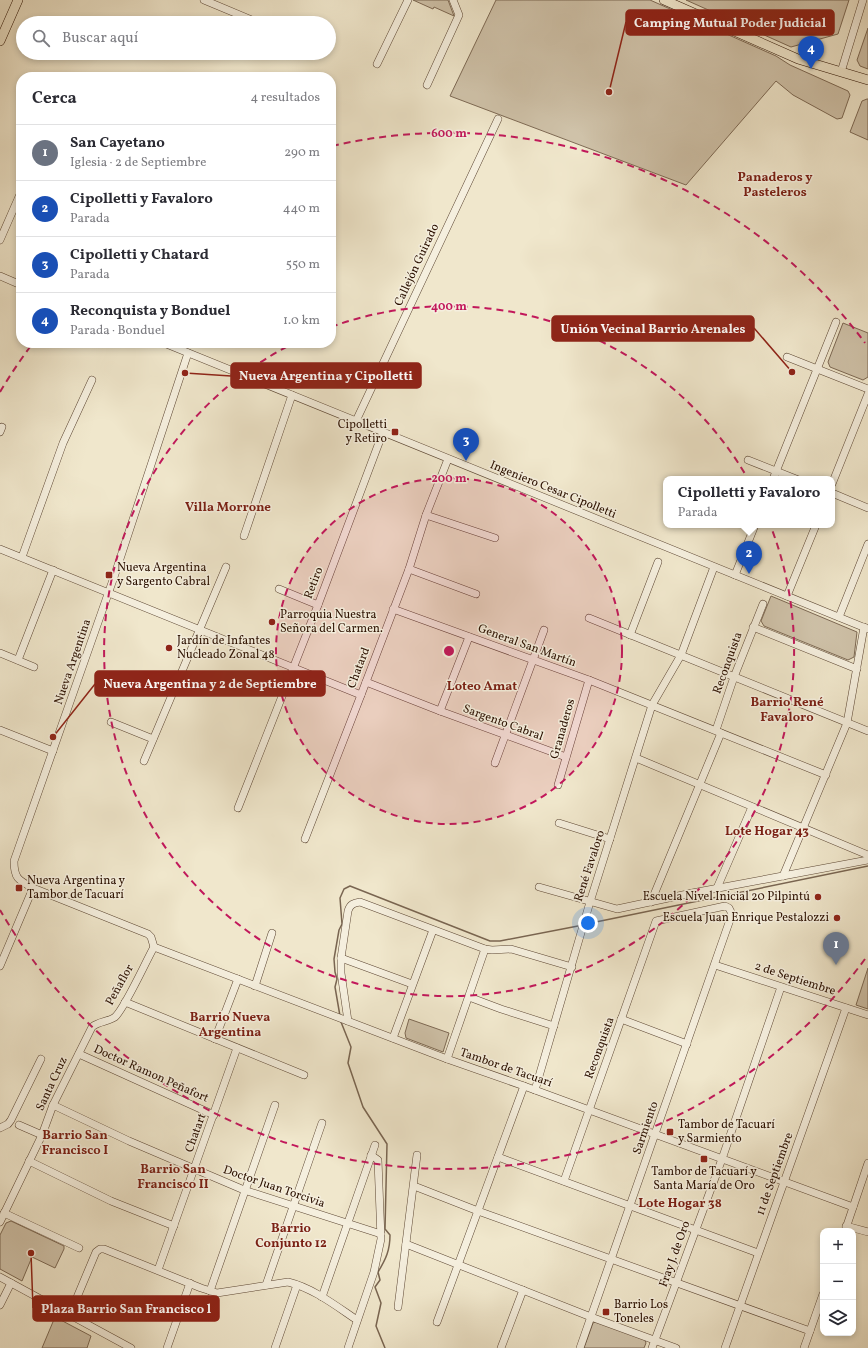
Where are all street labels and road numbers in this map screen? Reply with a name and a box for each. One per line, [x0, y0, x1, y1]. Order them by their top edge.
street label: Callejón Guirado [391, 221, 443, 309]
street label: Ingeniero Cesar Cipolletti [487, 457, 619, 523]
street label: Retiro [301, 565, 327, 601]
street label: Nueva Argentina [51, 617, 95, 707]
street label: General San Martín [476, 621, 578, 671]
street label: Reconquista [709, 630, 747, 696]
street label: Chatard [344, 645, 374, 691]
street label: Granaderos [547, 697, 579, 761]
street label: Sargento Cabral [461, 701, 546, 745]
street label: René Favaloro [571, 828, 609, 904]
street label: 2 de Septiembre [752, 958, 838, 1000]
street label: Peñaflor [102, 962, 138, 1008]
street label: Reconquista [581, 1015, 619, 1081]
street label: Doctor Ramon Peñafort [91, 1041, 211, 1107]
street label: Tambor de Tacuarí [458, 1045, 555, 1091]
street label: Santa Cruz [32, 1054, 72, 1114]
street label: Sarmiento [629, 1099, 663, 1157]
street label: Chatart [182, 1111, 210, 1155]
street label: 11 de Septiembre [753, 1130, 798, 1218]
street label: Doctor Juan Torcivia [221, 1162, 327, 1212]
street label: Fray J. de Oro [656, 1219, 694, 1289]

